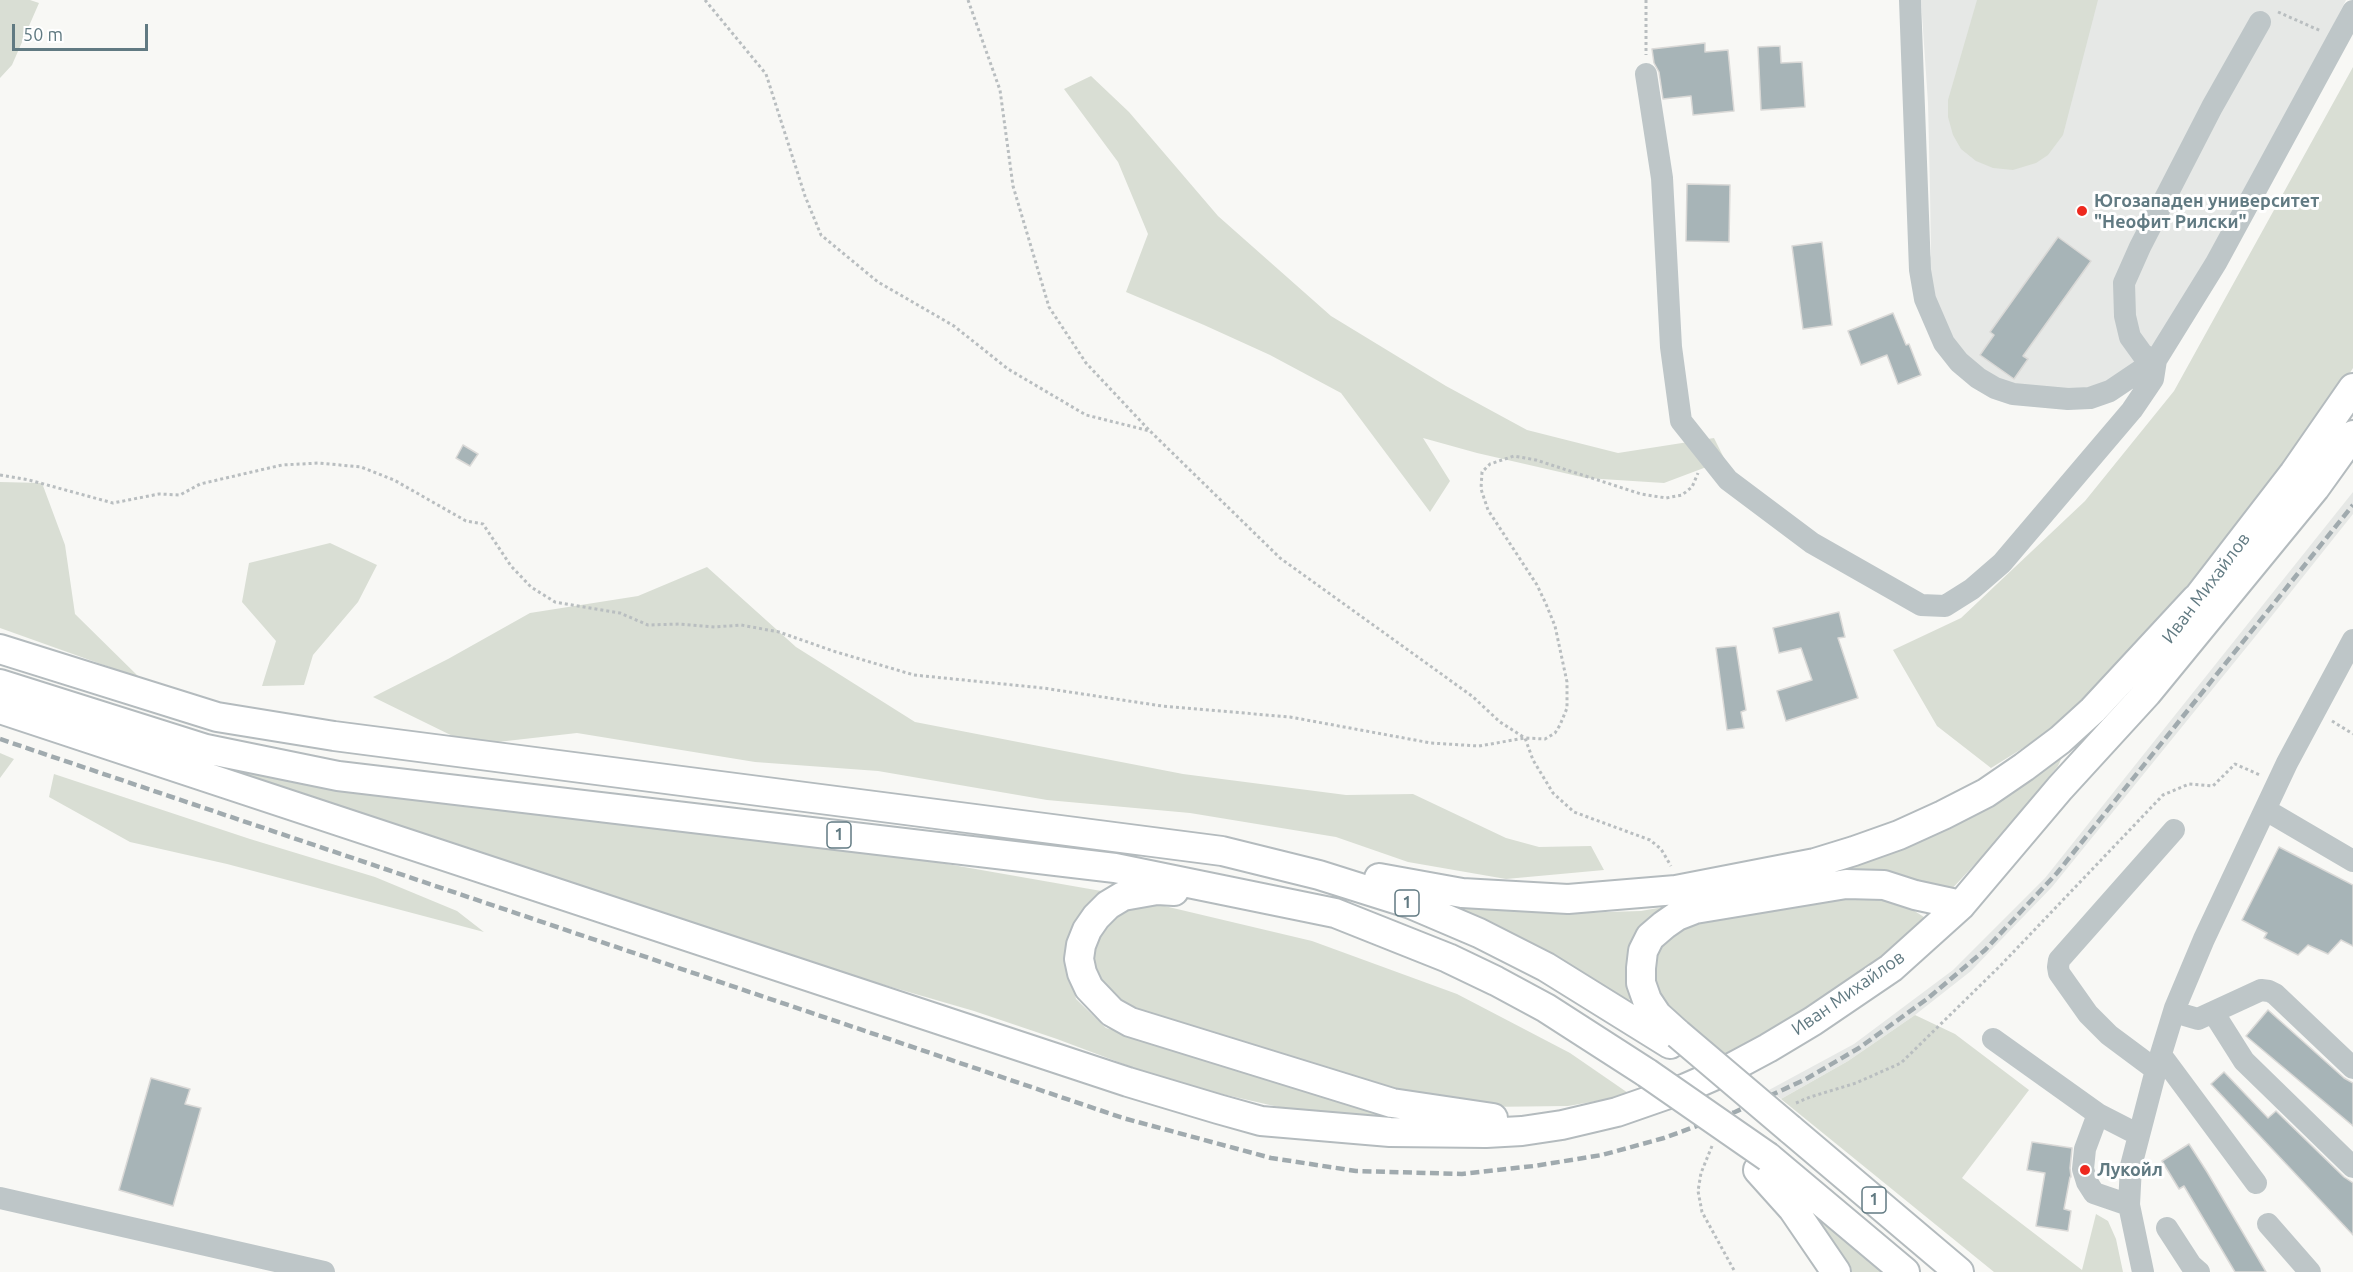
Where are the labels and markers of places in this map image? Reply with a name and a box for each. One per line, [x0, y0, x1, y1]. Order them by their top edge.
place label: Югозападен университет "Неофит Рилски" [2094, 190, 2319, 232]
marker: Югозападен университет "Неофит Рилски" [2075, 204, 2089, 218]
place label: Лукойл [2097, 1159, 2163, 1181]
marker: Лукойл [2078, 1163, 2092, 1177]

